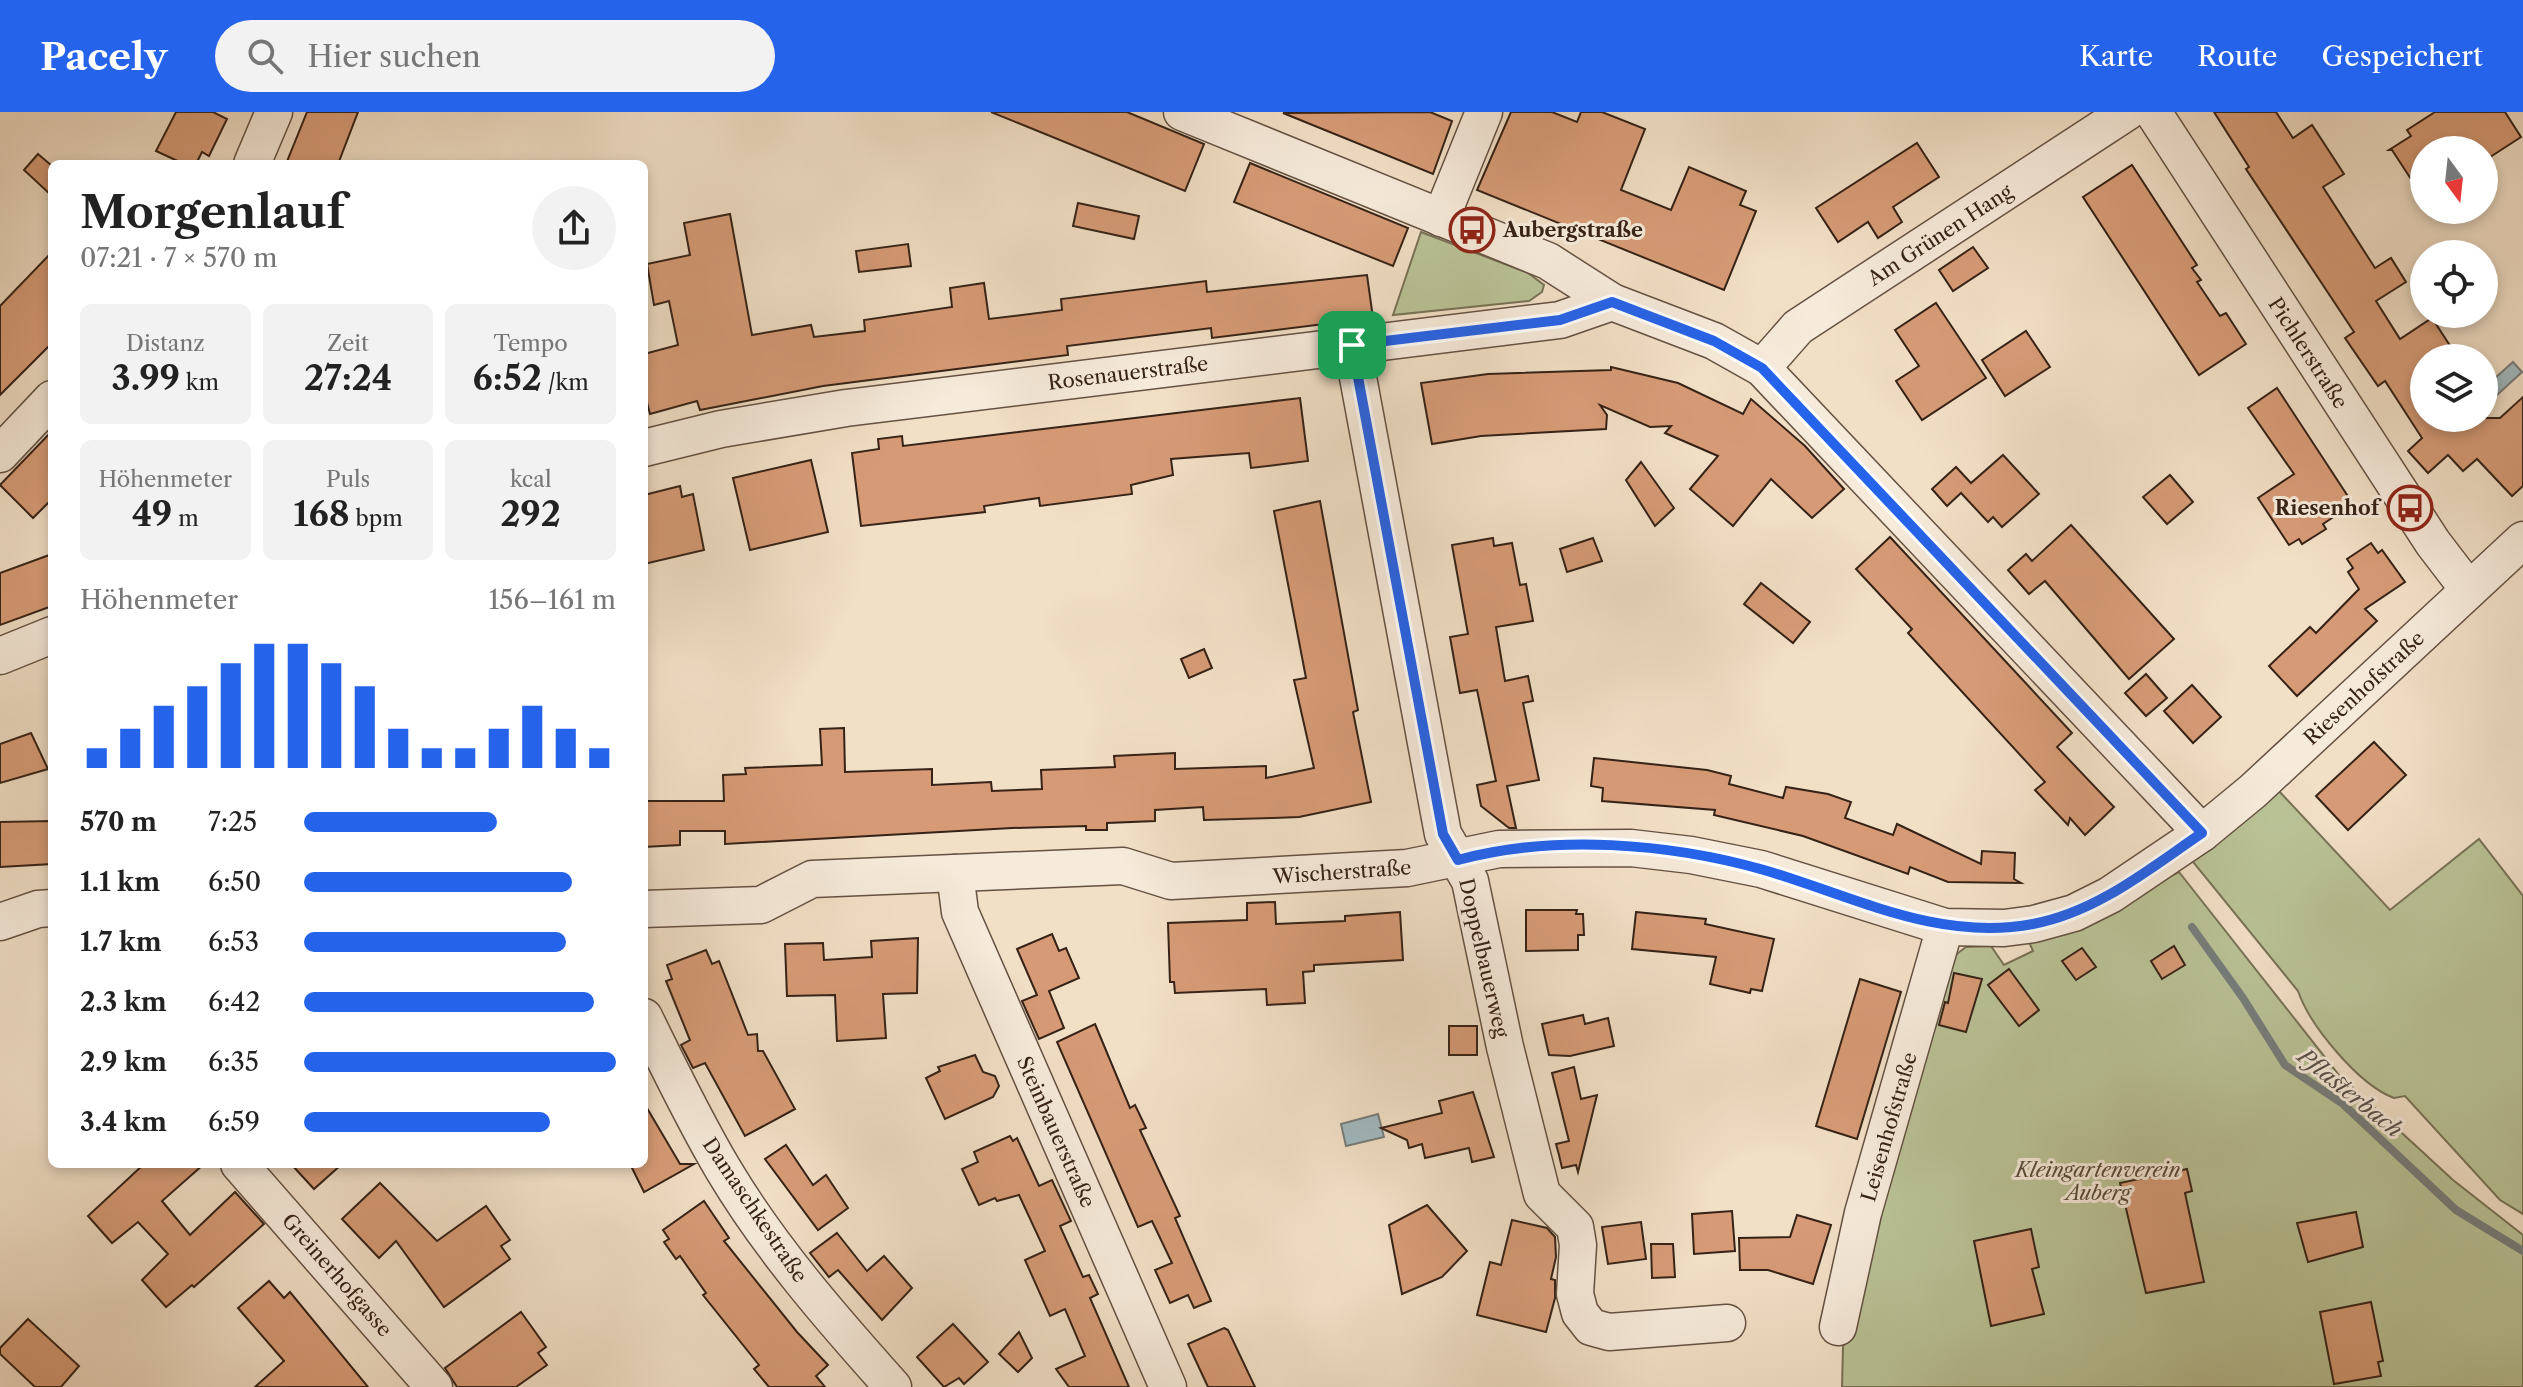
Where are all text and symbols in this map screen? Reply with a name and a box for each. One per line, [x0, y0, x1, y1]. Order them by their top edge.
search box [215, 20, 775, 92]
text: Pacely [40, 33, 167, 80]
icon: search [243, 34, 287, 78]
text: Hier suchen [307, 38, 481, 75]
text: Karte [2079, 39, 2153, 73]
text: Route [2197, 39, 2278, 73]
text: Gespeichert [2322, 39, 2483, 73]
north arrow [2410, 136, 2498, 224]
map controls [2410, 136, 2498, 432]
street label: Am Grünen Hang [1862, 179, 2017, 291]
text: Morgenlauf [80, 185, 345, 239]
button: share [532, 186, 616, 270]
bus stop icon: Aubergstraße [1448, 206, 1496, 254]
place label: Aubergstraße [1502, 218, 1643, 242]
button: locate [2410, 240, 2498, 328]
text: 07:21 · 7 × 570 m [80, 242, 277, 274]
street label: Pichlerstraße [2263, 293, 2353, 413]
pin [1318, 311, 1386, 379]
icon: arrive [1330, 323, 1374, 367]
text: Distanz [126, 330, 205, 357]
text: Zeit [327, 330, 369, 357]
text: Tempo [494, 330, 568, 357]
button: layers [2410, 344, 2498, 432]
street label: Rosenauerstraße [1046, 351, 1210, 395]
text: 3.99 [112, 357, 180, 399]
text: 27:24 [304, 357, 392, 399]
text: 6:52 [473, 357, 542, 399]
text: km [180, 369, 219, 396]
text: /km [542, 369, 589, 396]
text: Höhenmeter [98, 466, 232, 493]
text: Puls [326, 466, 370, 493]
text: kcal [510, 466, 551, 493]
bus stop icon: Riesenhof [2386, 484, 2434, 532]
text: 49 [132, 493, 172, 535]
text: 168 [293, 493, 350, 535]
text: 292 [500, 493, 561, 535]
place label: Riesenhof [2275, 496, 2382, 520]
text: m [172, 505, 199, 532]
text: bpm [350, 505, 403, 532]
text: Höhenmeter [80, 584, 238, 616]
text: 156–161 m [488, 584, 616, 616]
street label: Riesenhofstraße [2299, 626, 2429, 750]
text: 570 m [80, 806, 157, 838]
text: 7:25 [208, 806, 257, 838]
street label: Wischerstraße [1271, 855, 1412, 889]
text: 1.1 km [80, 866, 160, 898]
text: 6:50 [208, 866, 261, 898]
street label: Doppelbauerweg [1454, 876, 1514, 1040]
text: 1.7 km [80, 926, 162, 958]
text: 6:53 [208, 926, 259, 958]
text: 2.3 km [80, 986, 167, 1018]
text: 6:42 [208, 986, 261, 1018]
water label: Pflasterbach [2291, 1041, 2408, 1143]
text: 2.9 km [80, 1046, 167, 1078]
text: 6:35 [208, 1046, 259, 1078]
street label: Leisenhofstraße [1856, 1050, 1922, 1204]
street label: Steinbauerstraße [1012, 1053, 1100, 1211]
text: 3.4 km [80, 1106, 167, 1138]
text: 6:59 [208, 1106, 260, 1138]
street label: Damaschkestraße [698, 1133, 812, 1287]
park label: Kleingartenverein Auberg [2013, 1158, 2181, 1205]
street label: Greinerhofgasse [277, 1209, 397, 1341]

